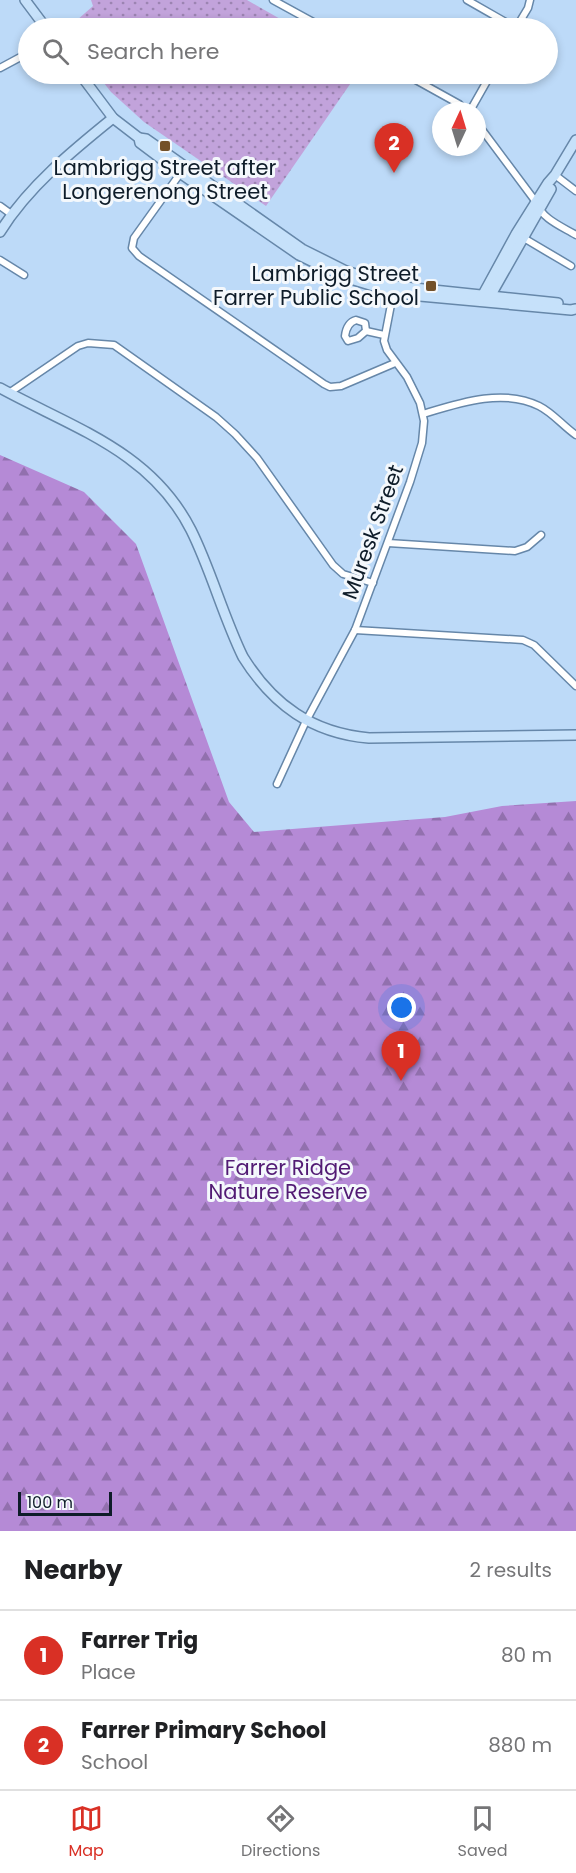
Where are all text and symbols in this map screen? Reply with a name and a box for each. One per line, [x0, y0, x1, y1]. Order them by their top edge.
search box [18, 18, 558, 84]
icon: search [39, 35, 72, 68]
text: Search here [87, 36, 220, 67]
north arrow [432, 102, 486, 156]
pin: 2 [374, 124, 414, 173]
marker: Lambrigg Street after Longerenong Street [158, 139, 172, 153]
place label: Lambrigg Street after Longerenong Street [54, 153, 277, 206]
place label: Lambrigg Street Farrer Public School [213, 259, 419, 312]
marker: Lambrigg Street Farrer Public School [424, 279, 438, 293]
street label: Muresk Street [335, 461, 410, 603]
your location [387, 993, 416, 1022]
pin: 1 [382, 1032, 420, 1081]
park label: Farrer Ridge Nature Reserve [209, 1153, 367, 1206]
scale bar [18, 1489, 112, 1516]
text: 100 m [27, 1491, 73, 1514]
text: Nearby [24, 1552, 122, 1588]
text: 2 results [469, 1556, 552, 1584]
text: Farrer Trig [81, 1625, 198, 1656]
text: 1 [40, 1641, 47, 1669]
text: 80 m [501, 1641, 552, 1669]
text: Place [81, 1658, 136, 1686]
text: Farrer Primary School [81, 1715, 326, 1746]
text: 2 [38, 1731, 49, 1759]
text: 880 m [488, 1731, 552, 1759]
text: School [81, 1748, 148, 1776]
tab: Map [69, 1802, 104, 1863]
tab: Directions [241, 1802, 320, 1863]
tab: Saved [458, 1802, 507, 1863]

